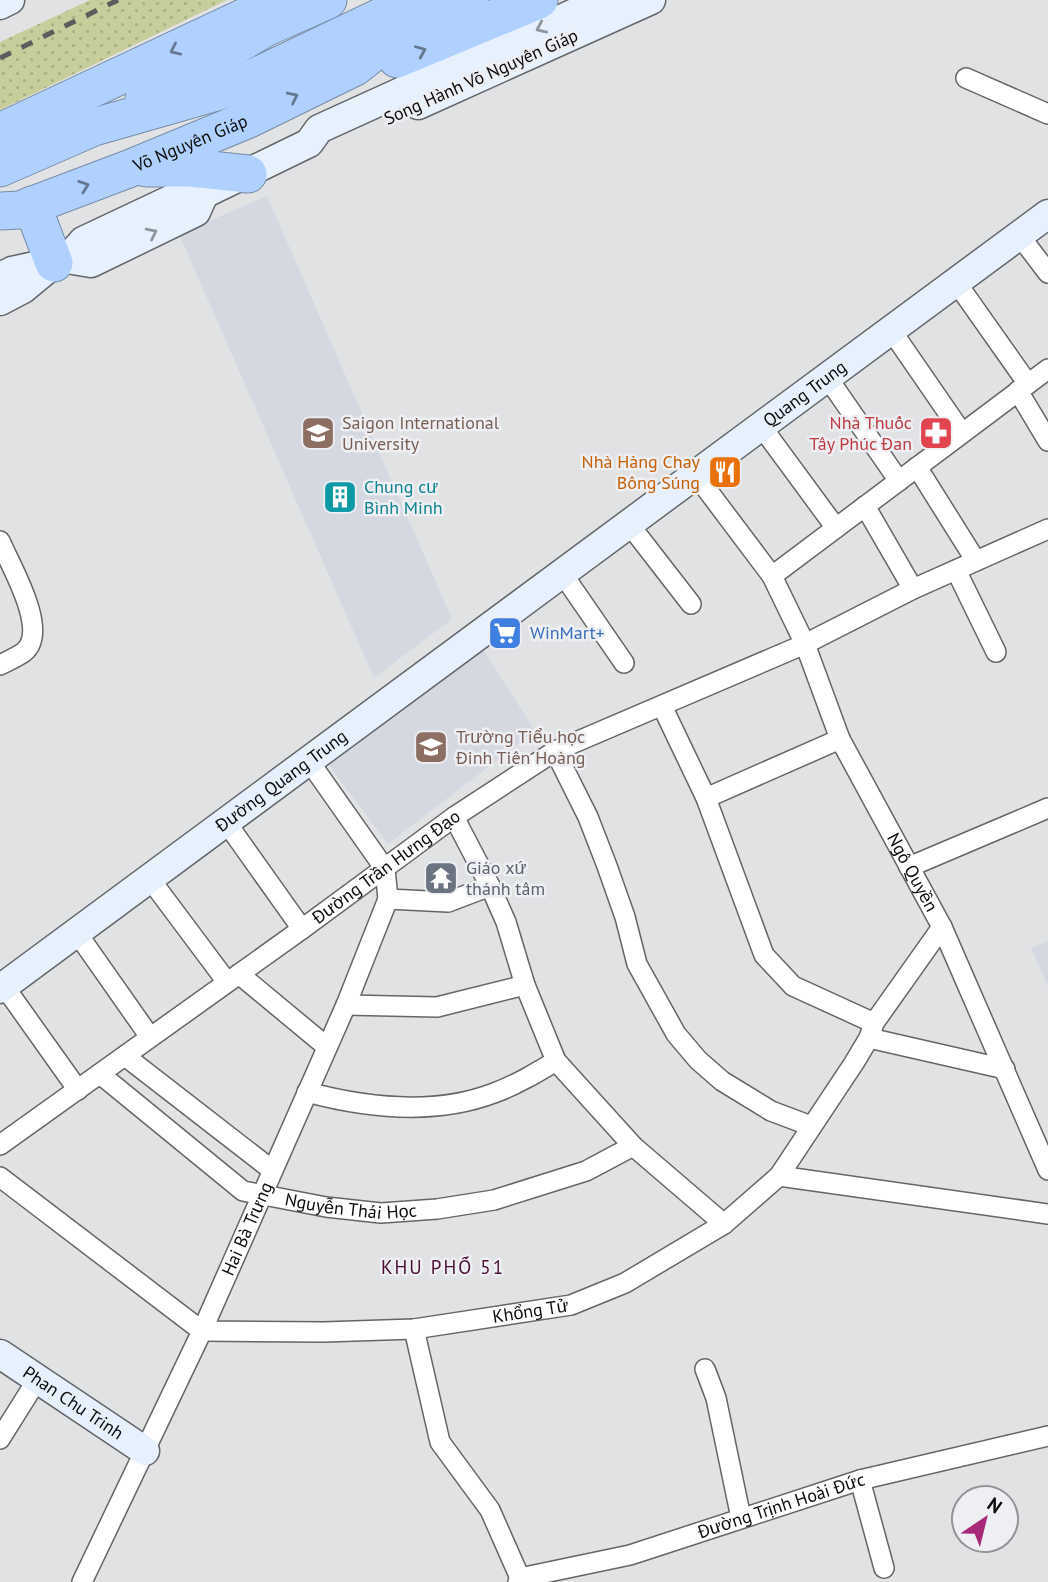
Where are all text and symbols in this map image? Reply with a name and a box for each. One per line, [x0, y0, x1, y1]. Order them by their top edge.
one-way arrow [536, 20, 548, 34]
street label: Song Hành Võ Nguyên Giáp [380, 23, 582, 130]
one-way arrow [170, 42, 182, 56]
one-way arrow [414, 45, 426, 59]
one-way arrow [286, 92, 298, 106]
street label: Võ Nguyên Giáp [129, 109, 251, 177]
one-way arrow [77, 180, 89, 194]
one-way arrow [145, 227, 157, 241]
street label: Quang Trung [758, 355, 851, 432]
place label: Saigon International University [342, 411, 500, 455]
place label: Nhà Thuốc Tây Phúc Đan [809, 411, 912, 455]
school or university icon: Saigon International University [299, 414, 337, 452]
pharmacy icon: Nhà Thuốc Tây Phúc Đan [917, 414, 955, 452]
place label: Nhà Hàng Chay Bông Súng [582, 450, 701, 494]
restaurant icon: Nhà Hàng Chay Bông Súng [706, 453, 744, 491]
place label: Chung cư Bình Minh [364, 475, 443, 519]
building icon: Chung cư Bình Minh [321, 478, 359, 516]
supermarket icon: WinMart+ [486, 614, 524, 652]
place label: WinMart+ [530, 621, 605, 644]
street label: Đường Quang Trung [210, 724, 352, 837]
place label: Trường Tiểu học Đinh Tiên Hoàng [455, 725, 585, 769]
school or university icon: Trường Tiểu học Đinh Tiên Hoàng [412, 728, 450, 766]
street label: Đường Trần Hưng Đạo [307, 804, 464, 929]
street label: Ngô Quyền [882, 829, 944, 916]
place label: Giáo xứ thánh tâm [466, 856, 545, 900]
temple icon: Giáo xứ thánh tâm [422, 859, 460, 897]
street label: Hai Bà Trưng [216, 1178, 277, 1279]
street label: Nguyễn Thái Học [283, 1187, 417, 1224]
district label: KHU PHỐ 51 [381, 1255, 505, 1279]
street label: Khổng Tử [491, 1294, 570, 1328]
street label: Phan Chu Trinh [19, 1361, 128, 1444]
street label: Đường Trịnh Hoài Đức [694, 1467, 867, 1544]
north arrow [950, 1484, 1020, 1554]
text: N [983, 1492, 1007, 1518]

